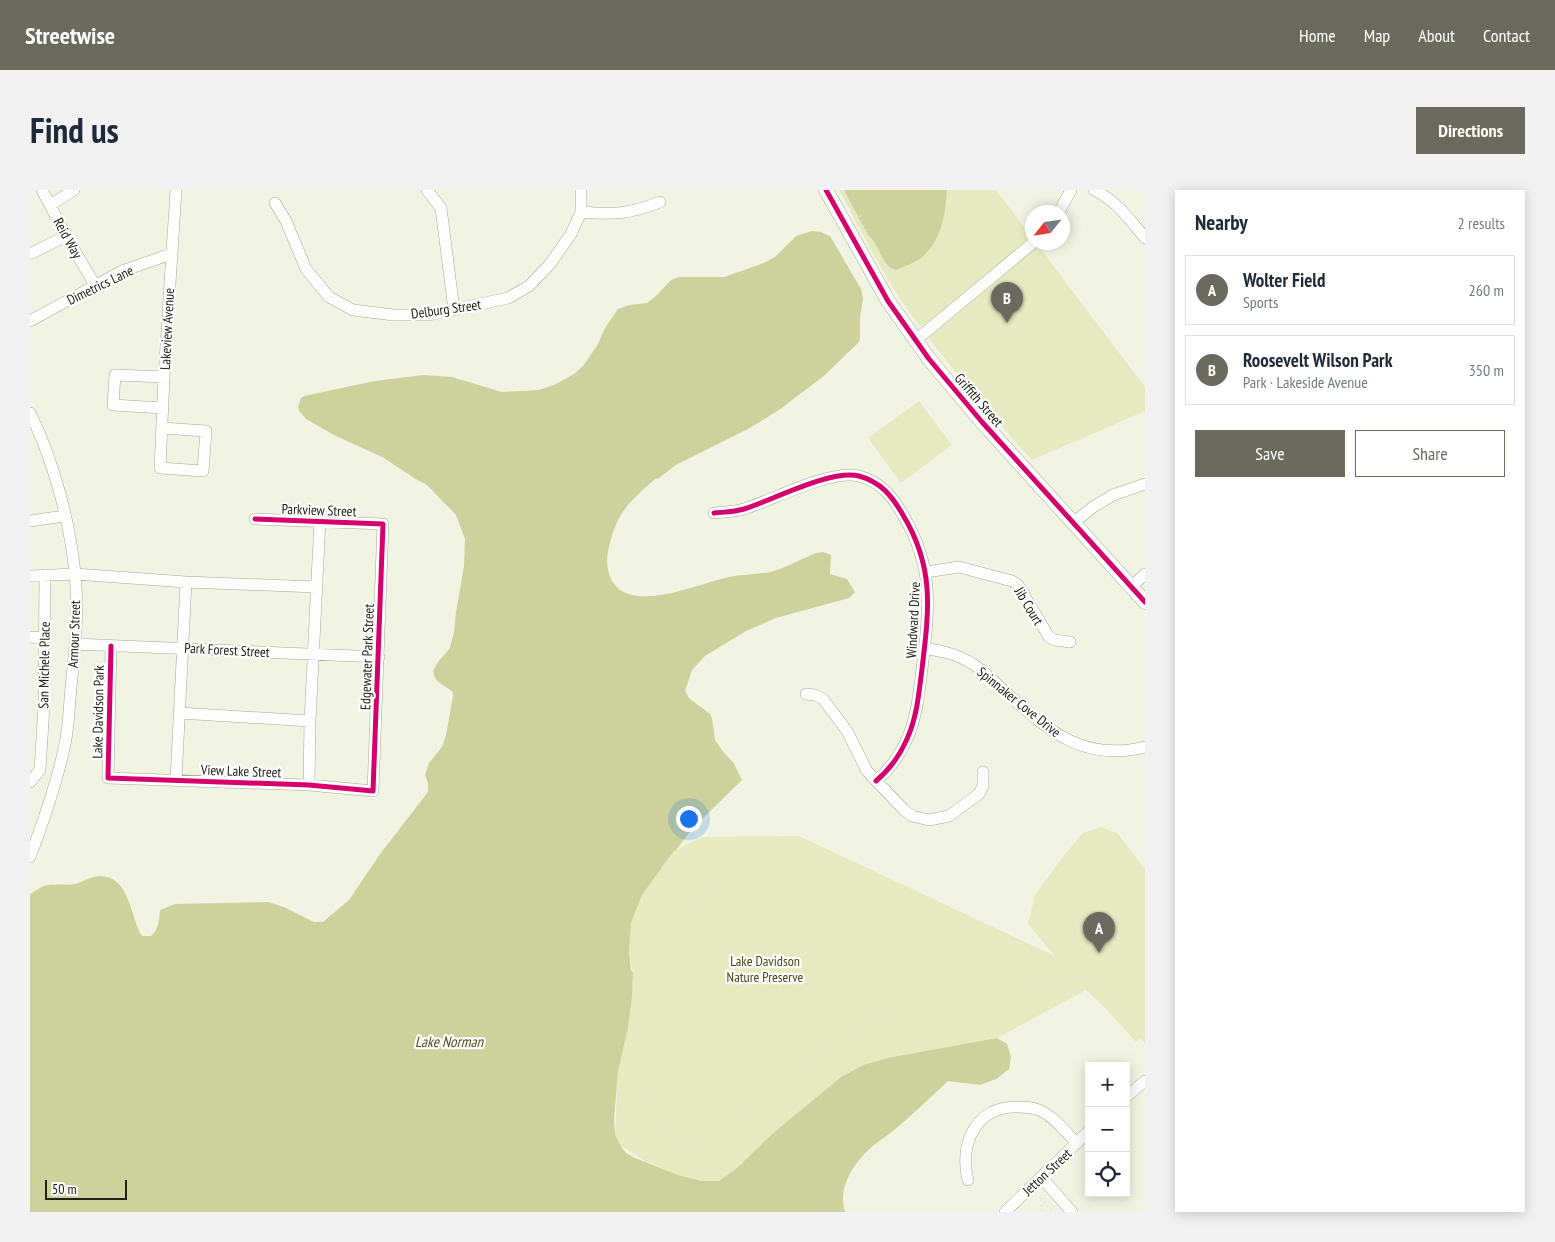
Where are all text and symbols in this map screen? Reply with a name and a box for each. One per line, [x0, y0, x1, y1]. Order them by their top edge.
text: Streetwise [25, 20, 115, 51]
text: Home [1299, 24, 1336, 47]
text: Map [1364, 24, 1390, 47]
text: About [1418, 24, 1455, 47]
text: Contact [1483, 24, 1530, 47]
text: Find us [30, 107, 119, 153]
button: Directions [1416, 107, 1525, 154]
north arrow [1025, 205, 1070, 250]
text: Nearby [1195, 209, 1248, 236]
text: 2 results [1458, 213, 1505, 233]
street label: Reid Way [50, 215, 87, 262]
street label: Dimetrics Lane [64, 261, 136, 309]
text: Wolter Field [1243, 268, 1325, 292]
text: A [1208, 280, 1216, 300]
text: 260 m [1469, 280, 1504, 300]
pin: B [991, 282, 1023, 323]
street label: Lakeview Avenue [156, 287, 178, 371]
text: Sports [1243, 292, 1278, 312]
street label: Delburg Street [410, 295, 482, 323]
text: Roosevelt Wilson Park [1243, 348, 1392, 372]
text: B [1208, 360, 1216, 380]
text: 350 m [1469, 360, 1504, 380]
street label: Griffith Street [951, 369, 1007, 431]
text: Park · Lakeside Avenue [1243, 372, 1368, 392]
button: Save [1195, 430, 1345, 477]
button: Share [1355, 430, 1505, 477]
street label: Parkview Street [281, 500, 357, 520]
street label: Windward Drive [902, 581, 924, 659]
street label: Jib Court [1010, 583, 1048, 629]
street label: Armour Street [64, 600, 84, 668]
street label: Edgewater Park Street [356, 603, 378, 710]
street label: San Michele Place [34, 621, 54, 709]
street label: Park Forest Street [184, 639, 270, 661]
street label: Spinnaker Cove Drive [974, 663, 1065, 741]
street label: Lake Davidson Park [88, 665, 108, 759]
street label: View Lake Street [200, 761, 282, 781]
your location [676, 806, 702, 832]
pin: A [1083, 912, 1115, 953]
park label: Lake Davidson Nature Preserve [727, 952, 804, 986]
water label: Lake Norman [415, 1032, 484, 1051]
map controls [1085, 1062, 1130, 1197]
button: + [1085, 1062, 1130, 1107]
button: − [1085, 1107, 1130, 1152]
street label: Jetton Street [1018, 1145, 1076, 1200]
button: locate [1085, 1152, 1130, 1197]
scale bar [45, 1177, 128, 1200]
text: 50 m [52, 1180, 77, 1198]

